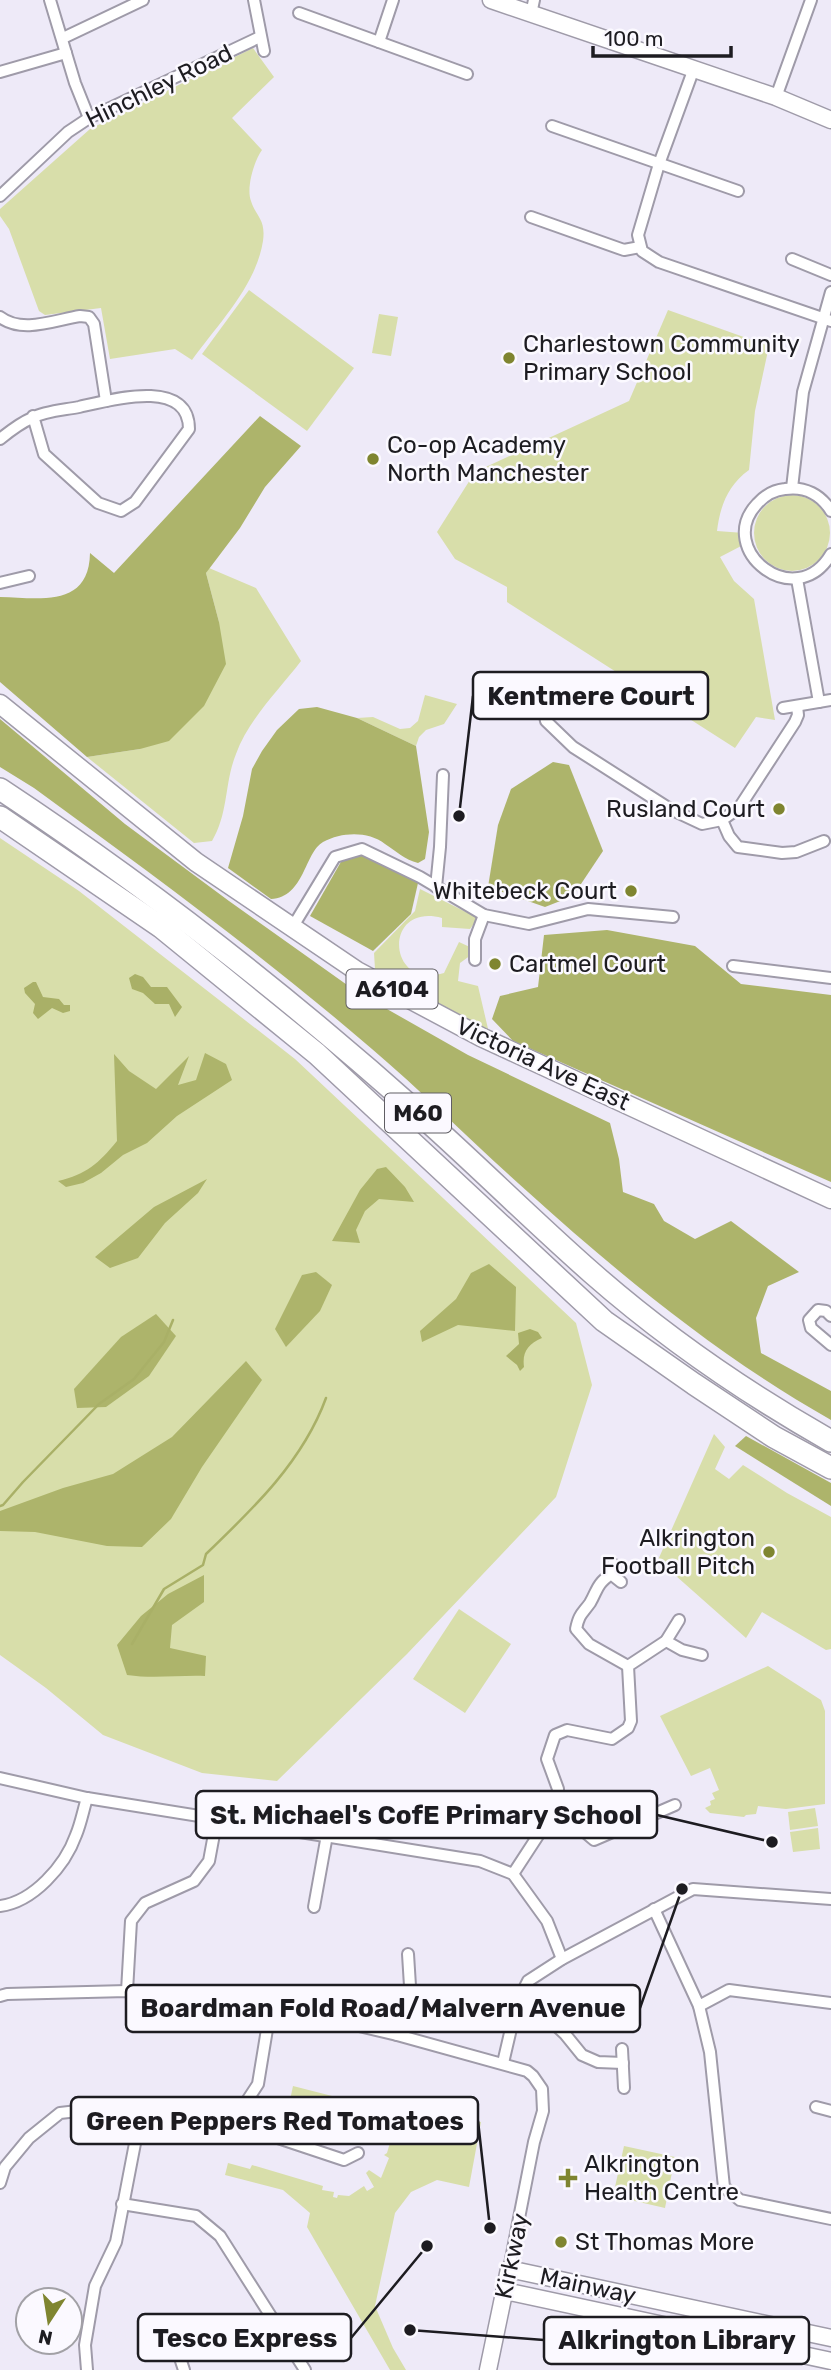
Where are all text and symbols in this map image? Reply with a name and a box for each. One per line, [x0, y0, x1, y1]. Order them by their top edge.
scale bar [593, 14, 731, 58]
text: 100 m [604, 26, 663, 51]
street label: Hinchley Road [81, 38, 237, 134]
place label: Charlestown Community Primary School [523, 330, 800, 386]
marker: Charlestown Community Primary School [501, 350, 517, 366]
place label: Co-op Academy North Manchester [387, 431, 589, 487]
marker: Co-op Academy North Manchester [365, 451, 381, 467]
callout: Kentmere Court [473, 672, 708, 719]
text: Kentmere Court [487, 681, 695, 712]
place label: Rusland Court [606, 795, 765, 823]
marker: Rusland Court [771, 801, 787, 817]
place label: Whitebeck Court [433, 877, 617, 905]
marker: Whitebeck Court [623, 883, 639, 899]
place label: Cartmel Court [509, 950, 666, 978]
marker: Cartmel Court [487, 956, 503, 972]
road number: A6104 [346, 970, 438, 1008]
street label: Victoria Ave East [452, 1012, 634, 1116]
road number: M60 [385, 1094, 451, 1132]
place label: Alkrington Football Pitch [601, 1524, 755, 1580]
marker: Alkrington Football Pitch [761, 1544, 777, 1560]
callout: St. Michael's CofE Primary School [196, 1791, 657, 1838]
text: St. Michael's CofE Primary School [210, 1800, 642, 1831]
callout: Boardman Fold Road/Malvern Avenue [126, 1985, 640, 2032]
text: Boardman Fold Road/Malvern Avenue [140, 1993, 626, 2024]
callout: Green Peppers Red Tomatoes [71, 2097, 478, 2144]
text: Green Peppers Red Tomatoes [86, 2106, 464, 2137]
place label: Alkrington Health Centre [584, 2150, 739, 2206]
marker: Alkrington Health Centre [558, 2168, 578, 2188]
street label: Kirkway [489, 2211, 535, 2301]
place label: St Thomas More [575, 2228, 754, 2256]
marker: St Thomas More [553, 2234, 569, 2250]
street label: Mainway [537, 2262, 639, 2310]
north arrow [14, 2286, 84, 2356]
callout: Tesco Express [138, 2314, 351, 2361]
callout: Alkrington Library [544, 2317, 809, 2364]
text: Tesco Express [153, 2323, 337, 2354]
text: N [36, 2324, 55, 2350]
text: Alkrington Library [558, 2325, 796, 2356]

